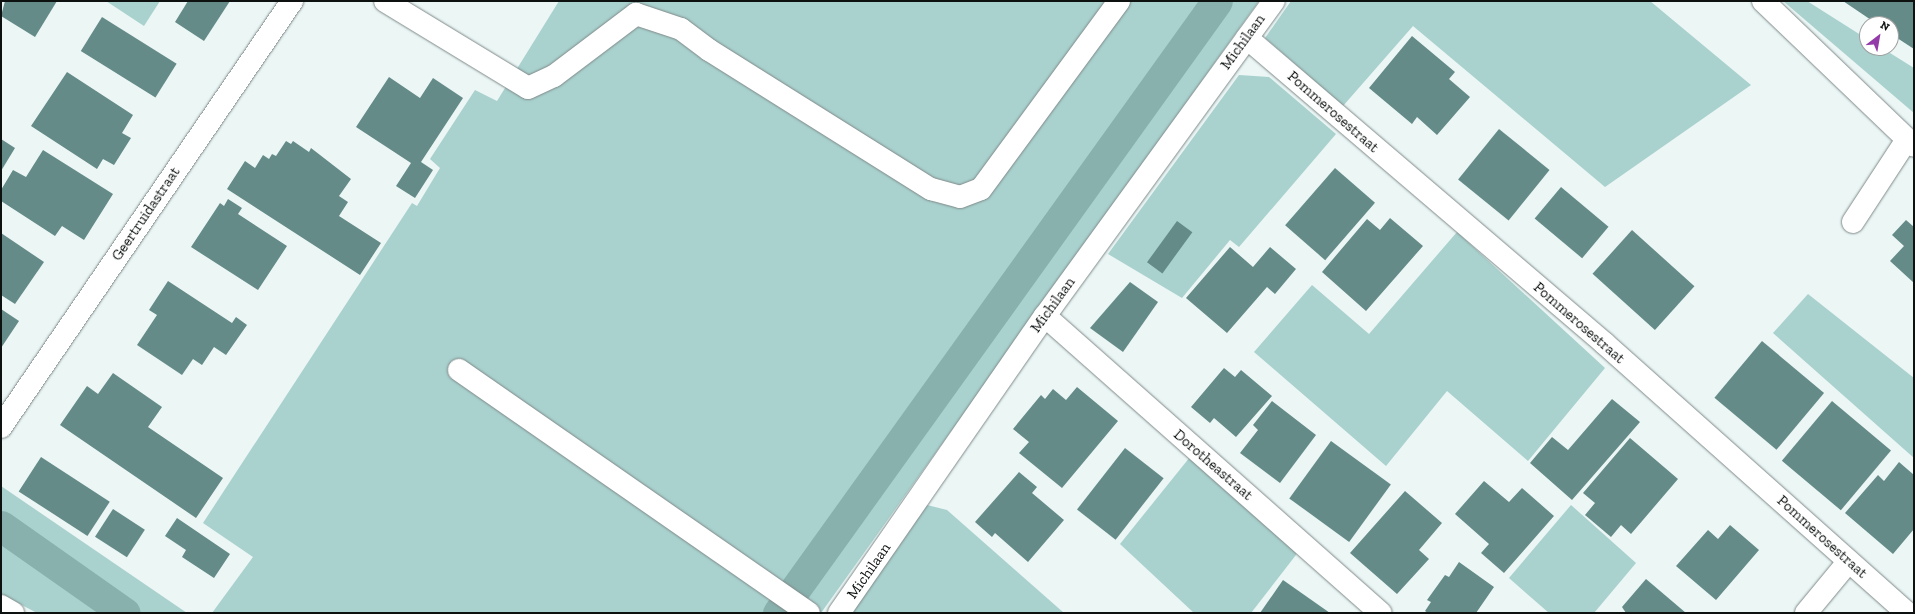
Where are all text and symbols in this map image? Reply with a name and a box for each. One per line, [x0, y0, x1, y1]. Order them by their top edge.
street label: Michilaan [1217, 11, 1269, 73]
north arrow [1859, 16, 1899, 56]
text: N [1878, 18, 1892, 34]
street label: Pommerosestraat [1284, 67, 1382, 157]
street label: Geertruidastraat [108, 164, 184, 264]
street label: Michilaan [1027, 274, 1079, 336]
street label: Pommerosestraat [1530, 278, 1628, 368]
street label: Dorotheastraat [1170, 426, 1256, 504]
street label: Pommerosestraat [1773, 492, 1871, 582]
street label: Michilaan [843, 540, 895, 602]

